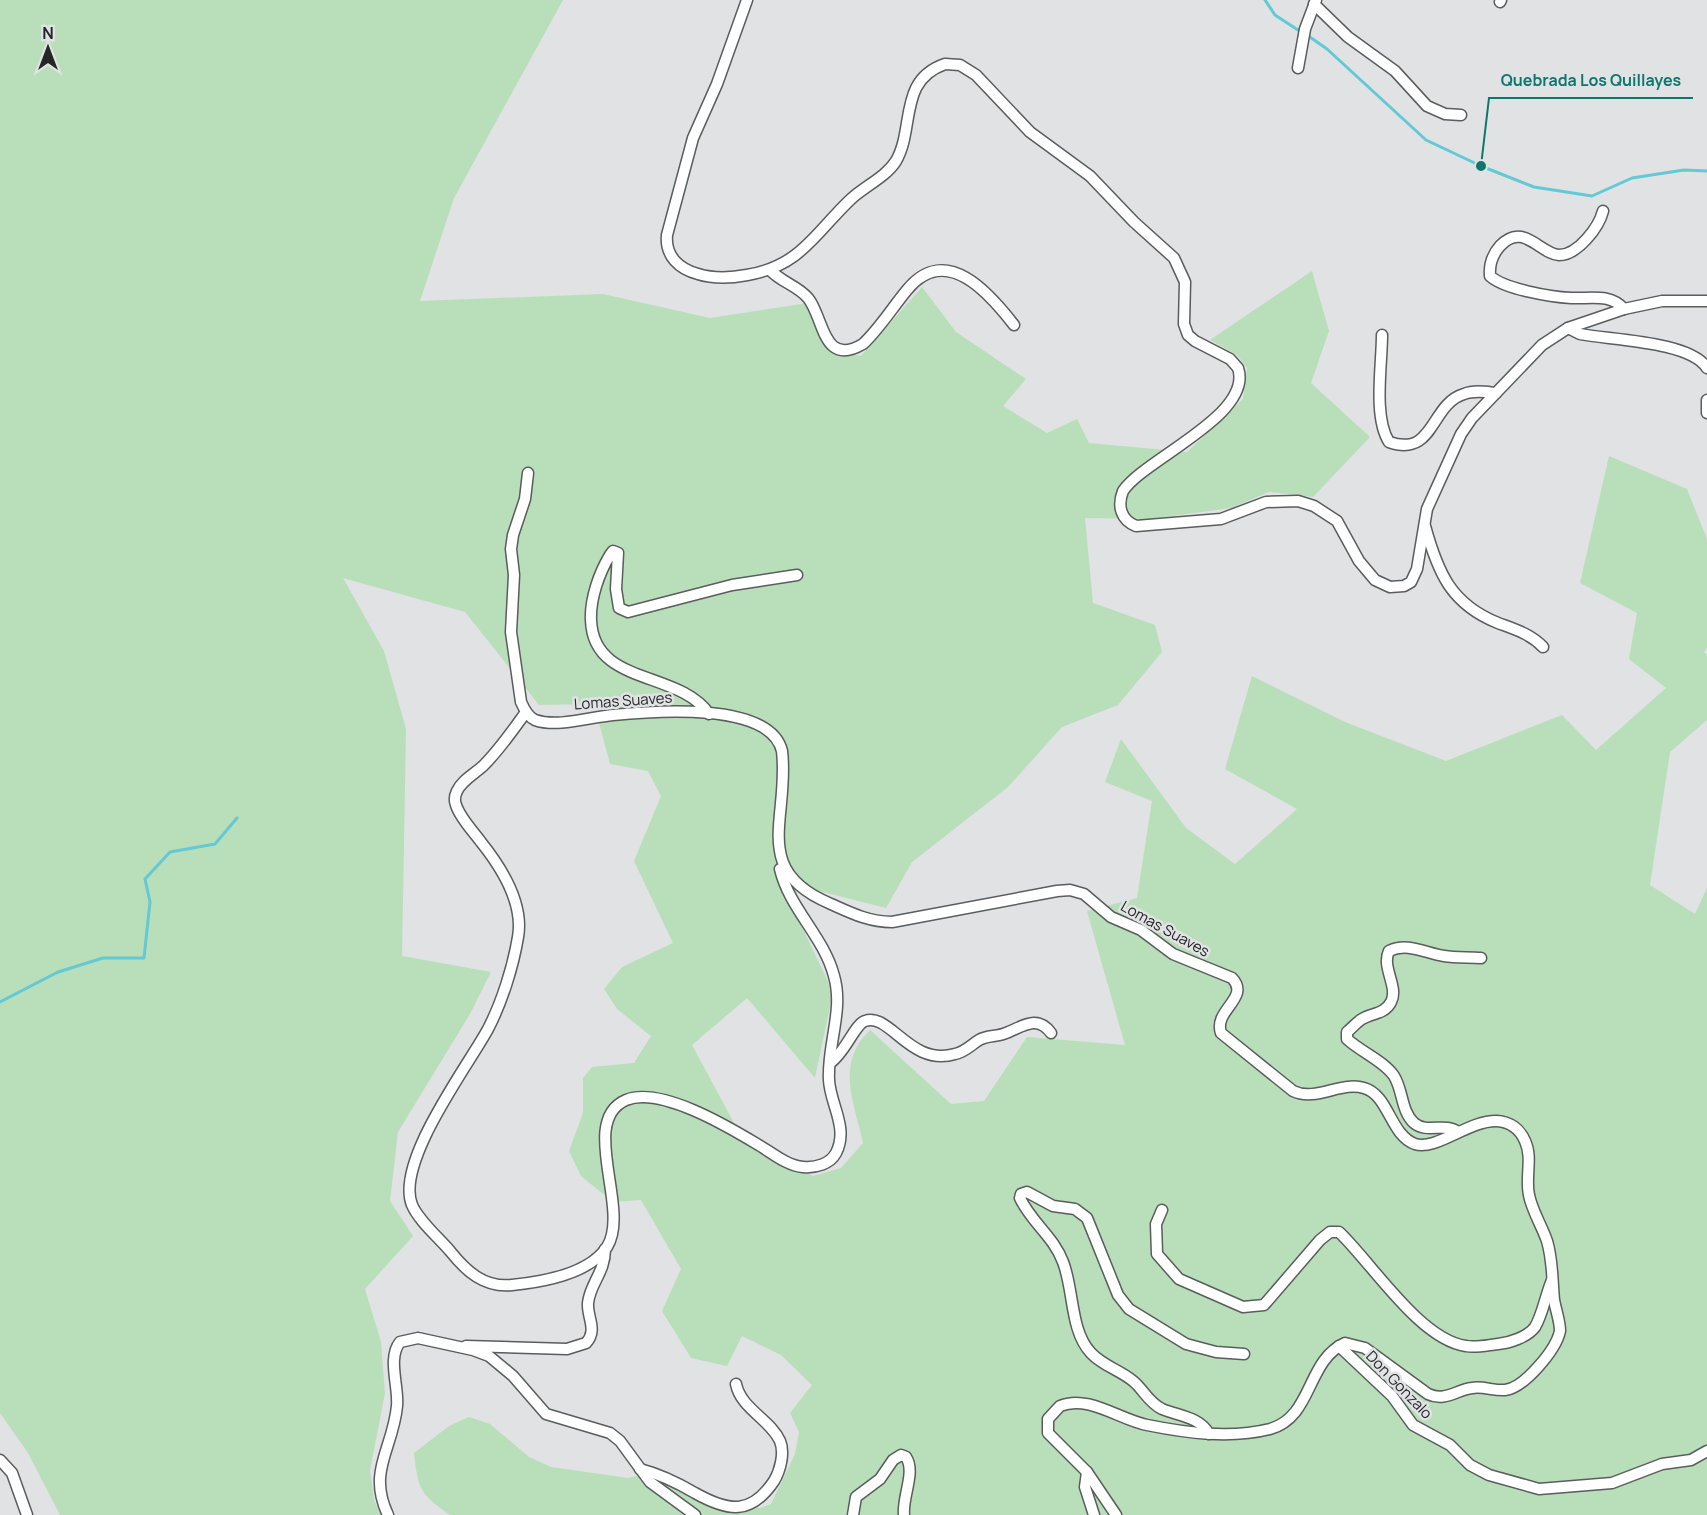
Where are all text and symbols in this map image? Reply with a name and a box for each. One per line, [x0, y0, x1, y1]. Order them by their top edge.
north arrow [18, 18, 78, 78]
text: N [42, 22, 54, 44]
callout: Quebrada Los Quillayes [1489, 64, 1693, 98]
text: Quebrada Los Quillayes [1501, 69, 1682, 91]
street label: Lomas Suaves [573, 687, 673, 714]
street label: Lomas Suaves [1117, 895, 1214, 962]
street label: Don Gonzalo [1361, 1346, 1437, 1423]

